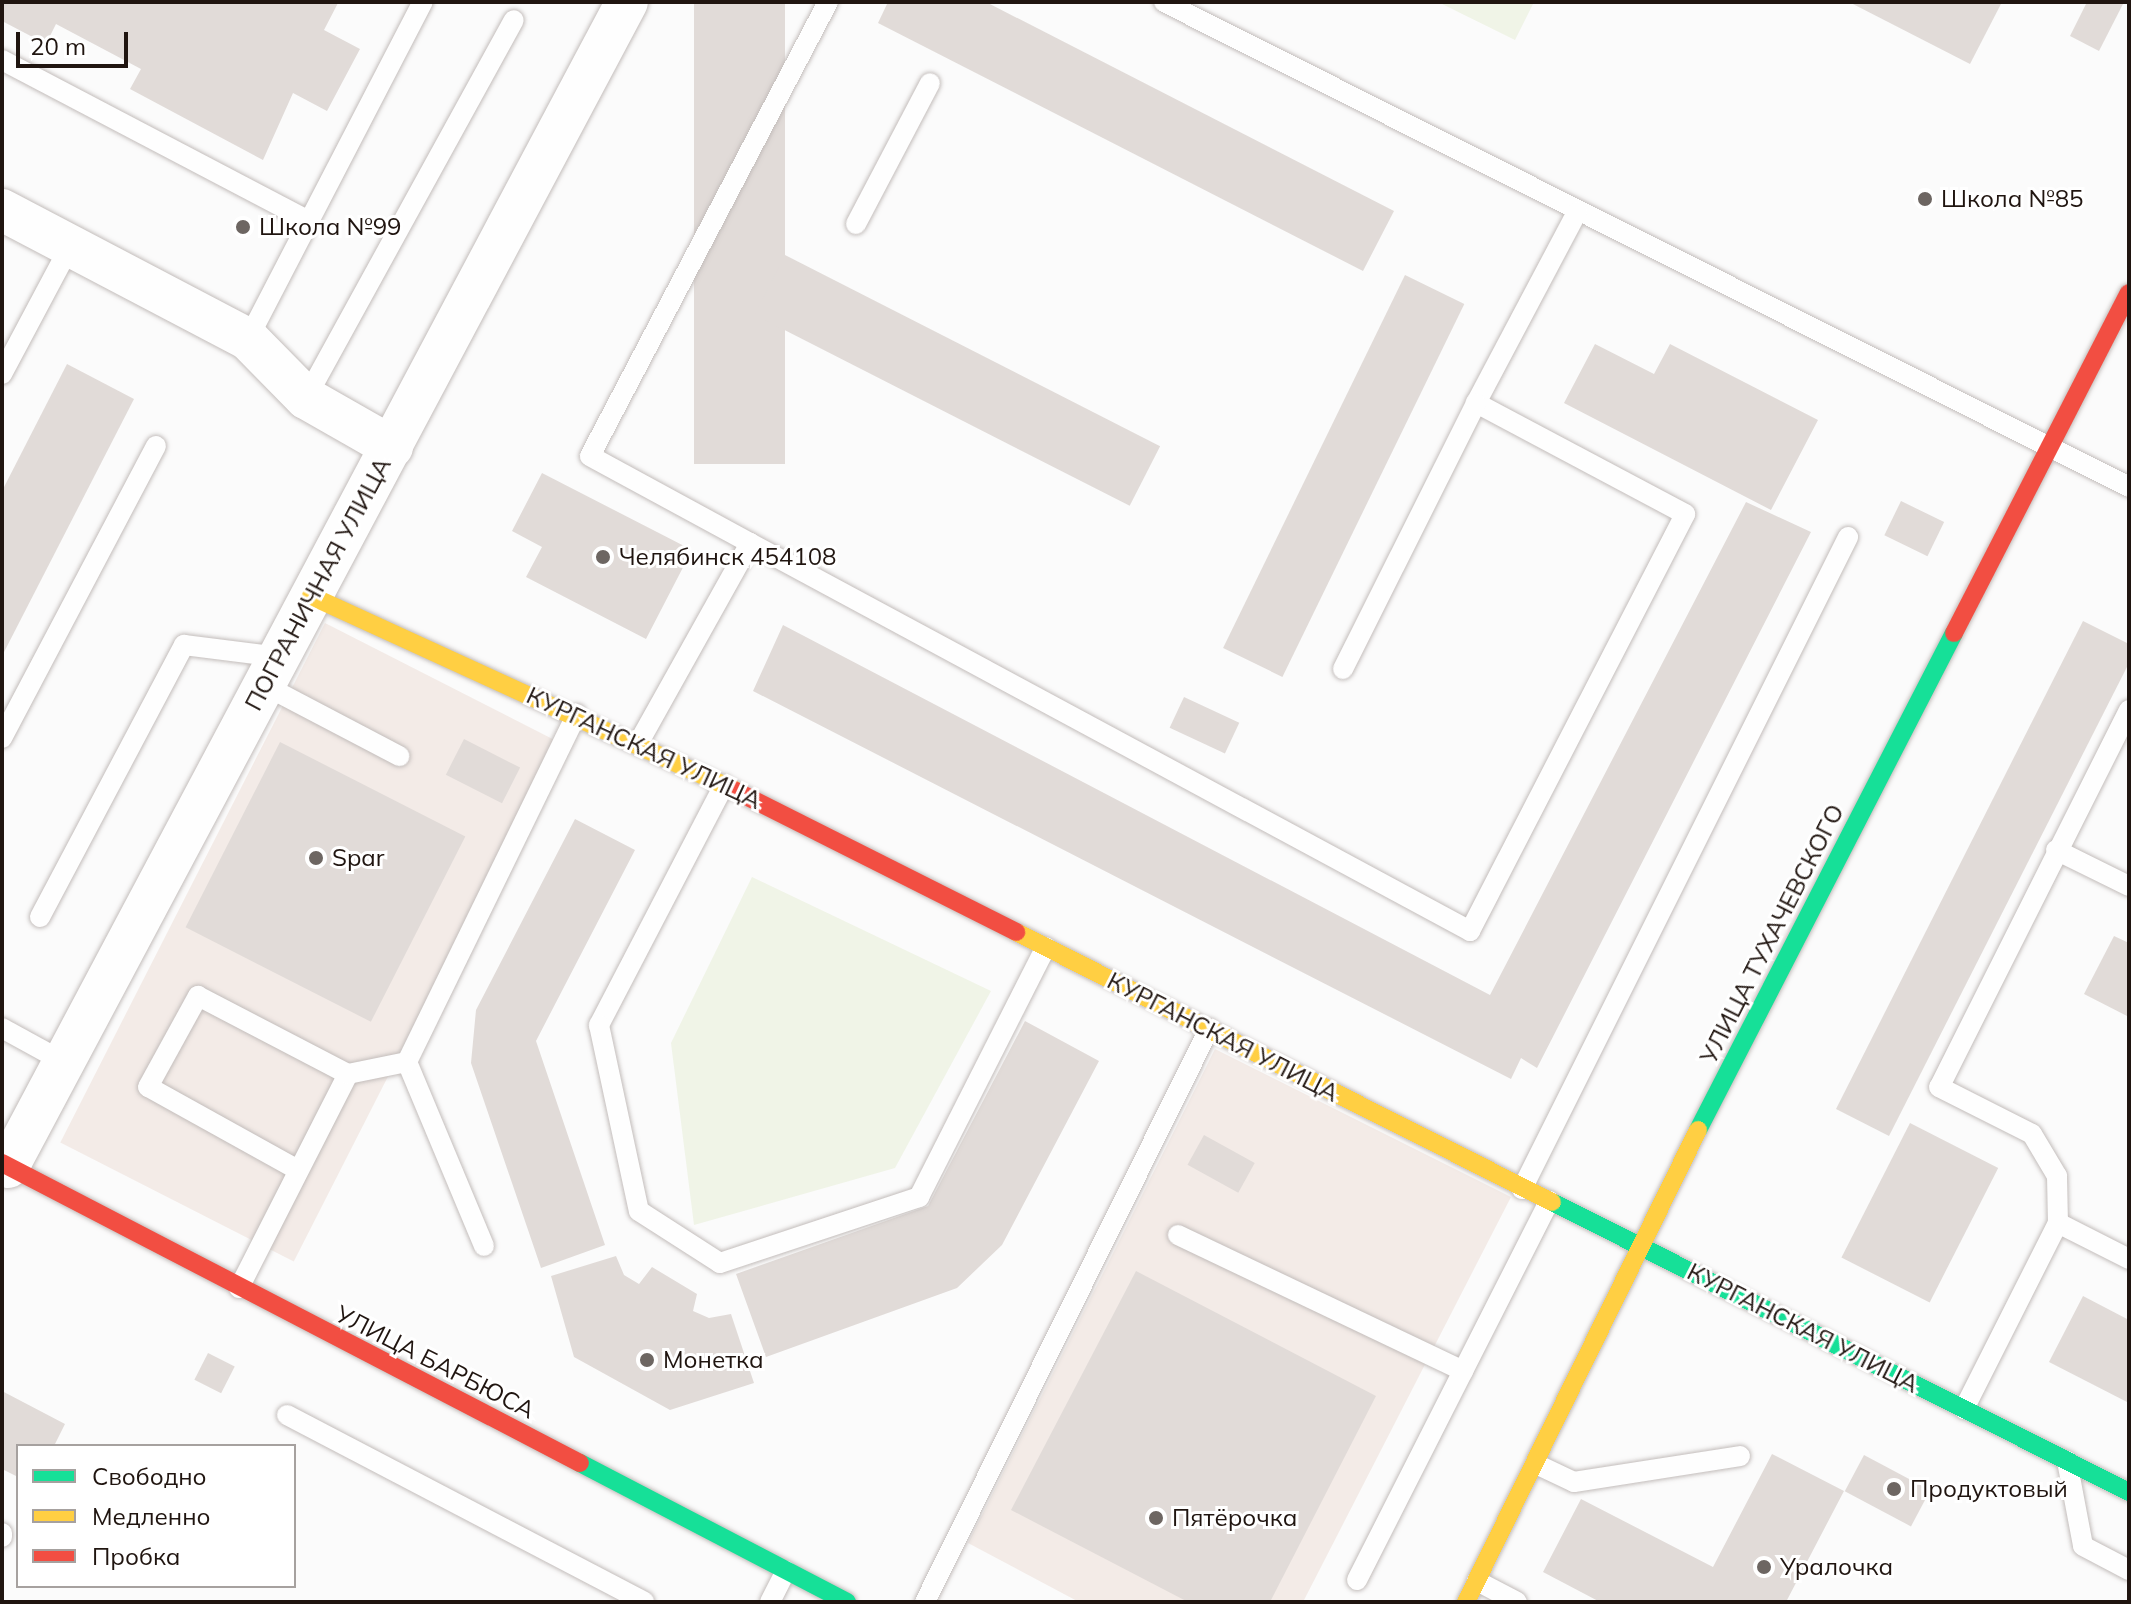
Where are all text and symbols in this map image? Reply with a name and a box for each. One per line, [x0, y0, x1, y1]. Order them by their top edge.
scale bar [20, 16, 132, 66]
text: 20 m [30, 31, 86, 61]
place label: Школа №85 [1941, 185, 2083, 213]
marker: Школа №85 [1916, 190, 1934, 208]
place label: Школа №99 [259, 213, 401, 241]
marker: Школа №99 [234, 218, 252, 236]
street label: ПОГРАНИЧНАЯ УЛИЦА [239, 453, 397, 715]
place label: Челябинск 454108 [619, 543, 836, 571]
marker: Челябинск 454108 [594, 548, 612, 566]
street label: КУРГАНСКАЯ УЛИЦА [522, 681, 766, 815]
street label: УЛИЦА ТУХАЧЕВСКОГО [1694, 800, 1850, 1068]
place label: Spar [332, 844, 384, 872]
marker: Spar [307, 849, 325, 867]
street label: КУРГАНСКАЯ УЛИЦА [1103, 966, 1343, 1108]
street label: КУРГАНСКАЯ УЛИЦА [1683, 1257, 1923, 1399]
street label: УЛИЦА БАРБЮСА [331, 1299, 539, 1425]
place label: Монетка [663, 1346, 764, 1374]
marker: Монетка [638, 1351, 656, 1369]
legend [16, 1444, 296, 1588]
text: Свободно [92, 1461, 207, 1491]
place label: Продуктовый [1910, 1475, 2068, 1503]
marker: Продуктовый [1885, 1480, 1903, 1498]
text: Медленно [92, 1501, 211, 1531]
place label: Пятёрочка [1172, 1504, 1297, 1532]
marker: Пятёрочка [1147, 1509, 1165, 1527]
text: Пробка [92, 1541, 180, 1571]
place label: Уралочка [1780, 1553, 1893, 1581]
marker: Уралочка [1755, 1558, 1773, 1576]

